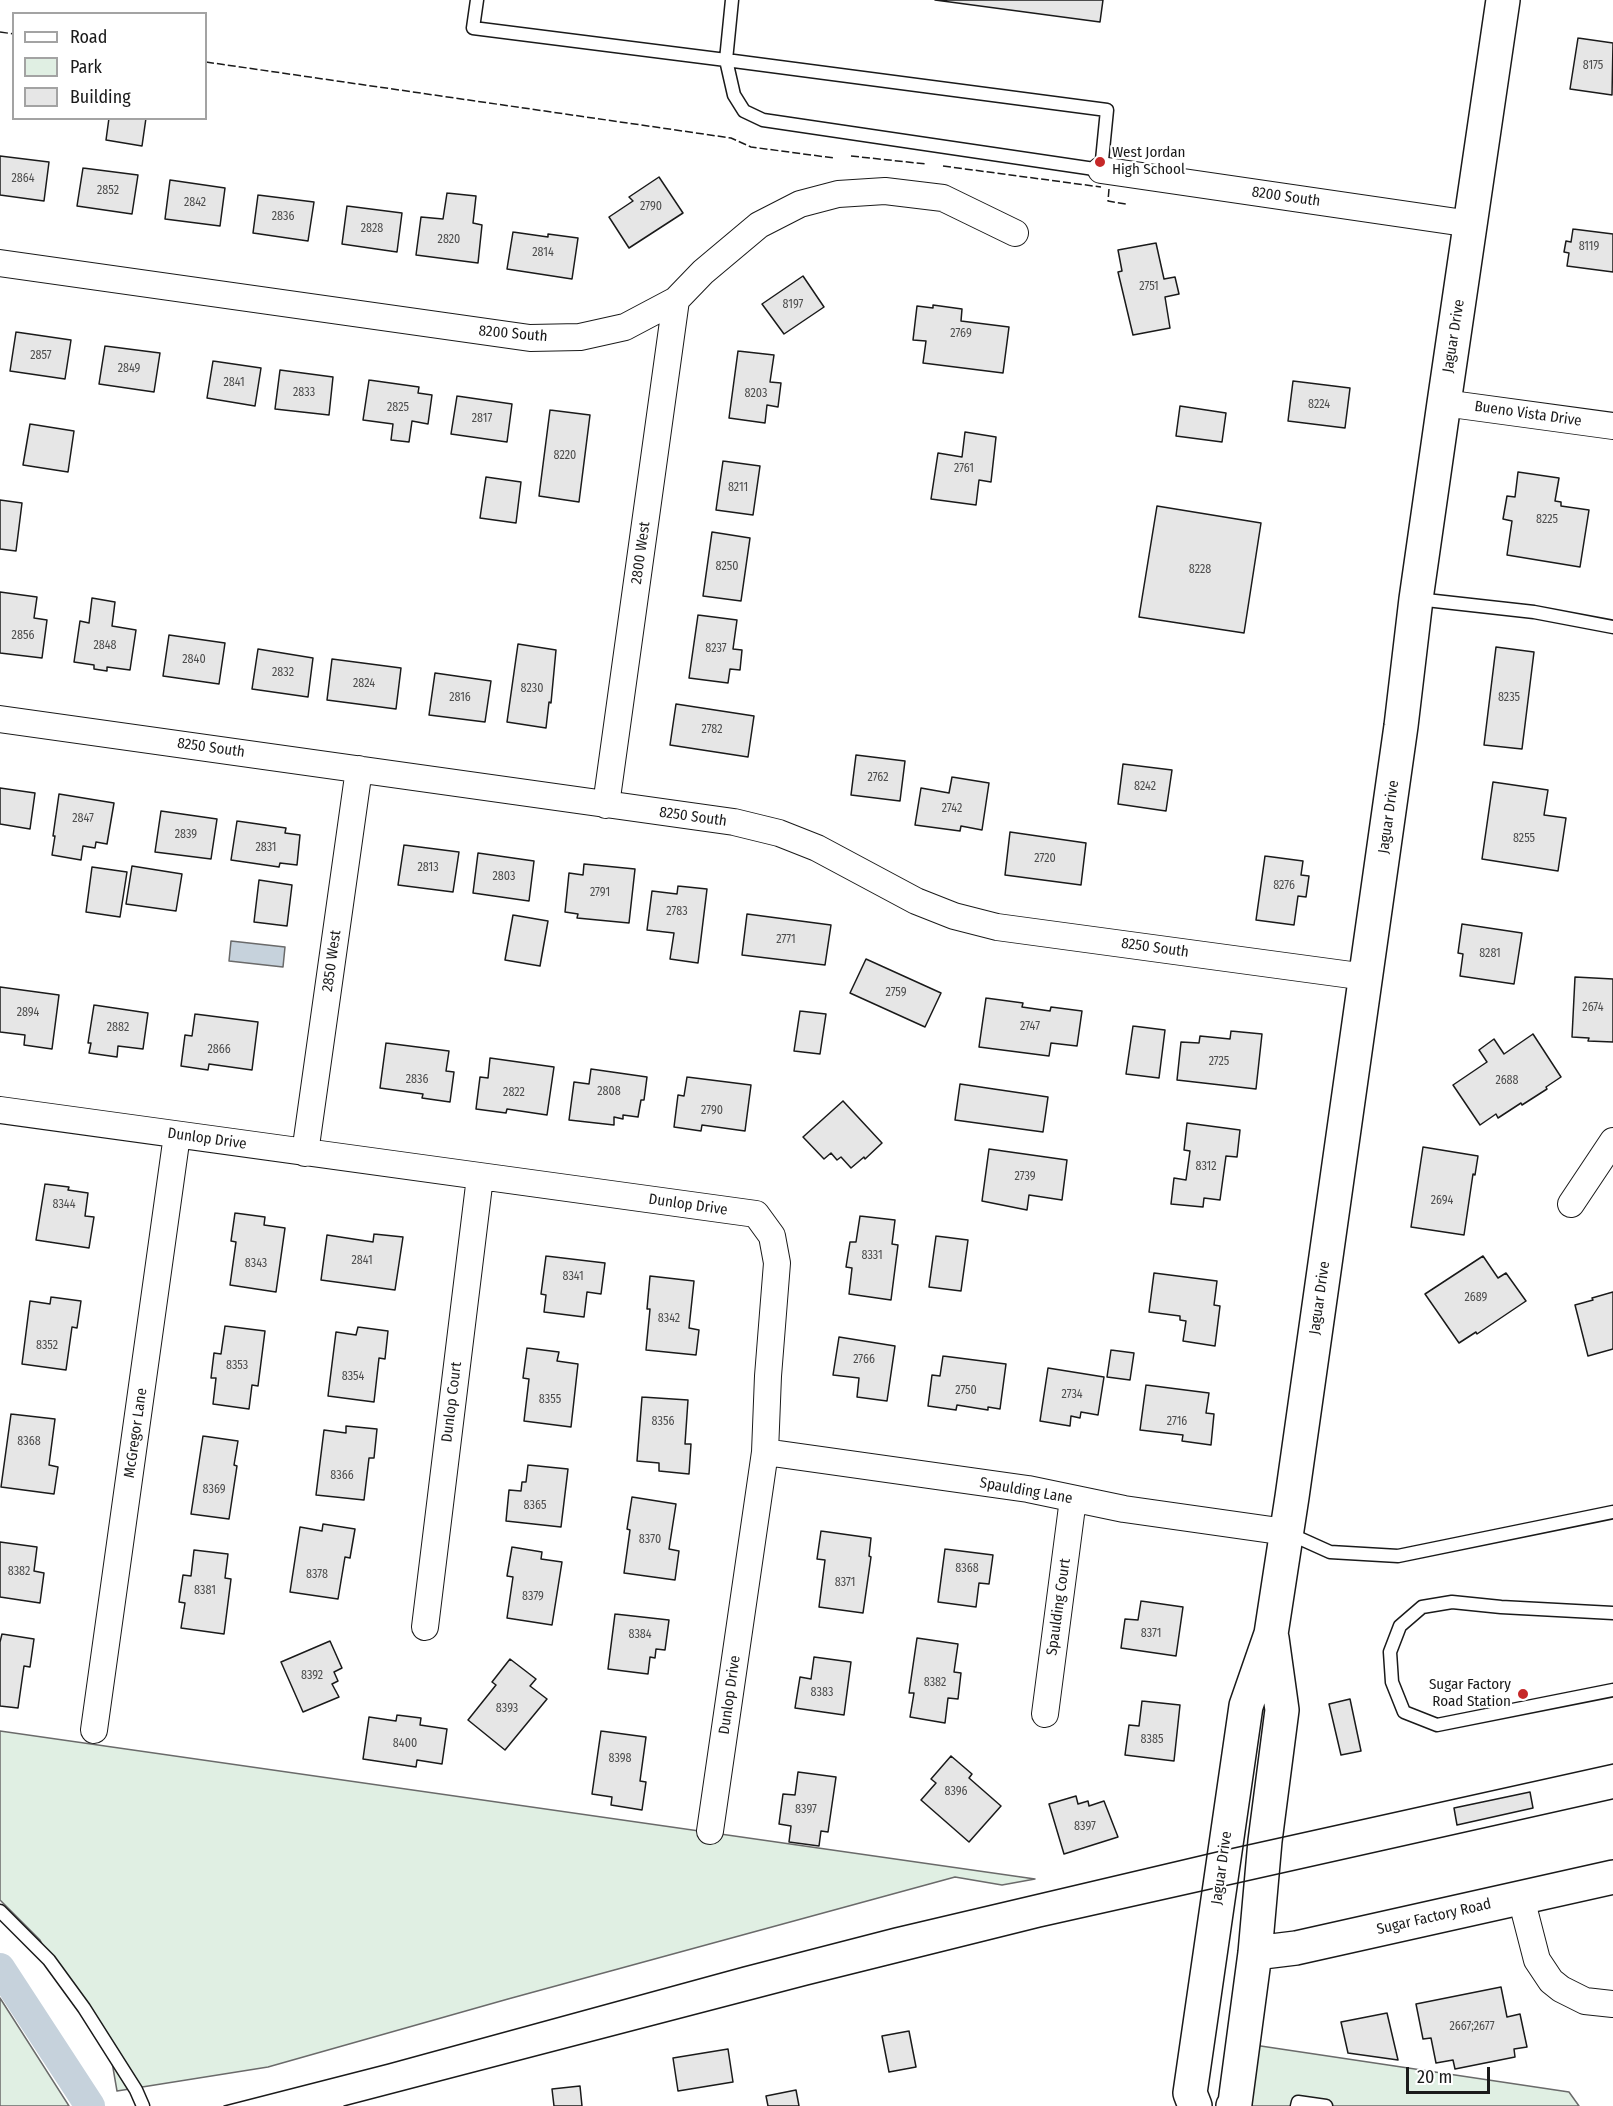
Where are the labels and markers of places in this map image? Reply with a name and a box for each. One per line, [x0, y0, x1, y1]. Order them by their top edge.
place label: West Jordan High School [1112, 144, 1185, 179]
marker: West Jordan High School [1093, 155, 1107, 169]
place label: Sugar Factory Road Station [1429, 1676, 1511, 1711]
marker: Sugar Factory Road Station [1516, 1687, 1530, 1701]

